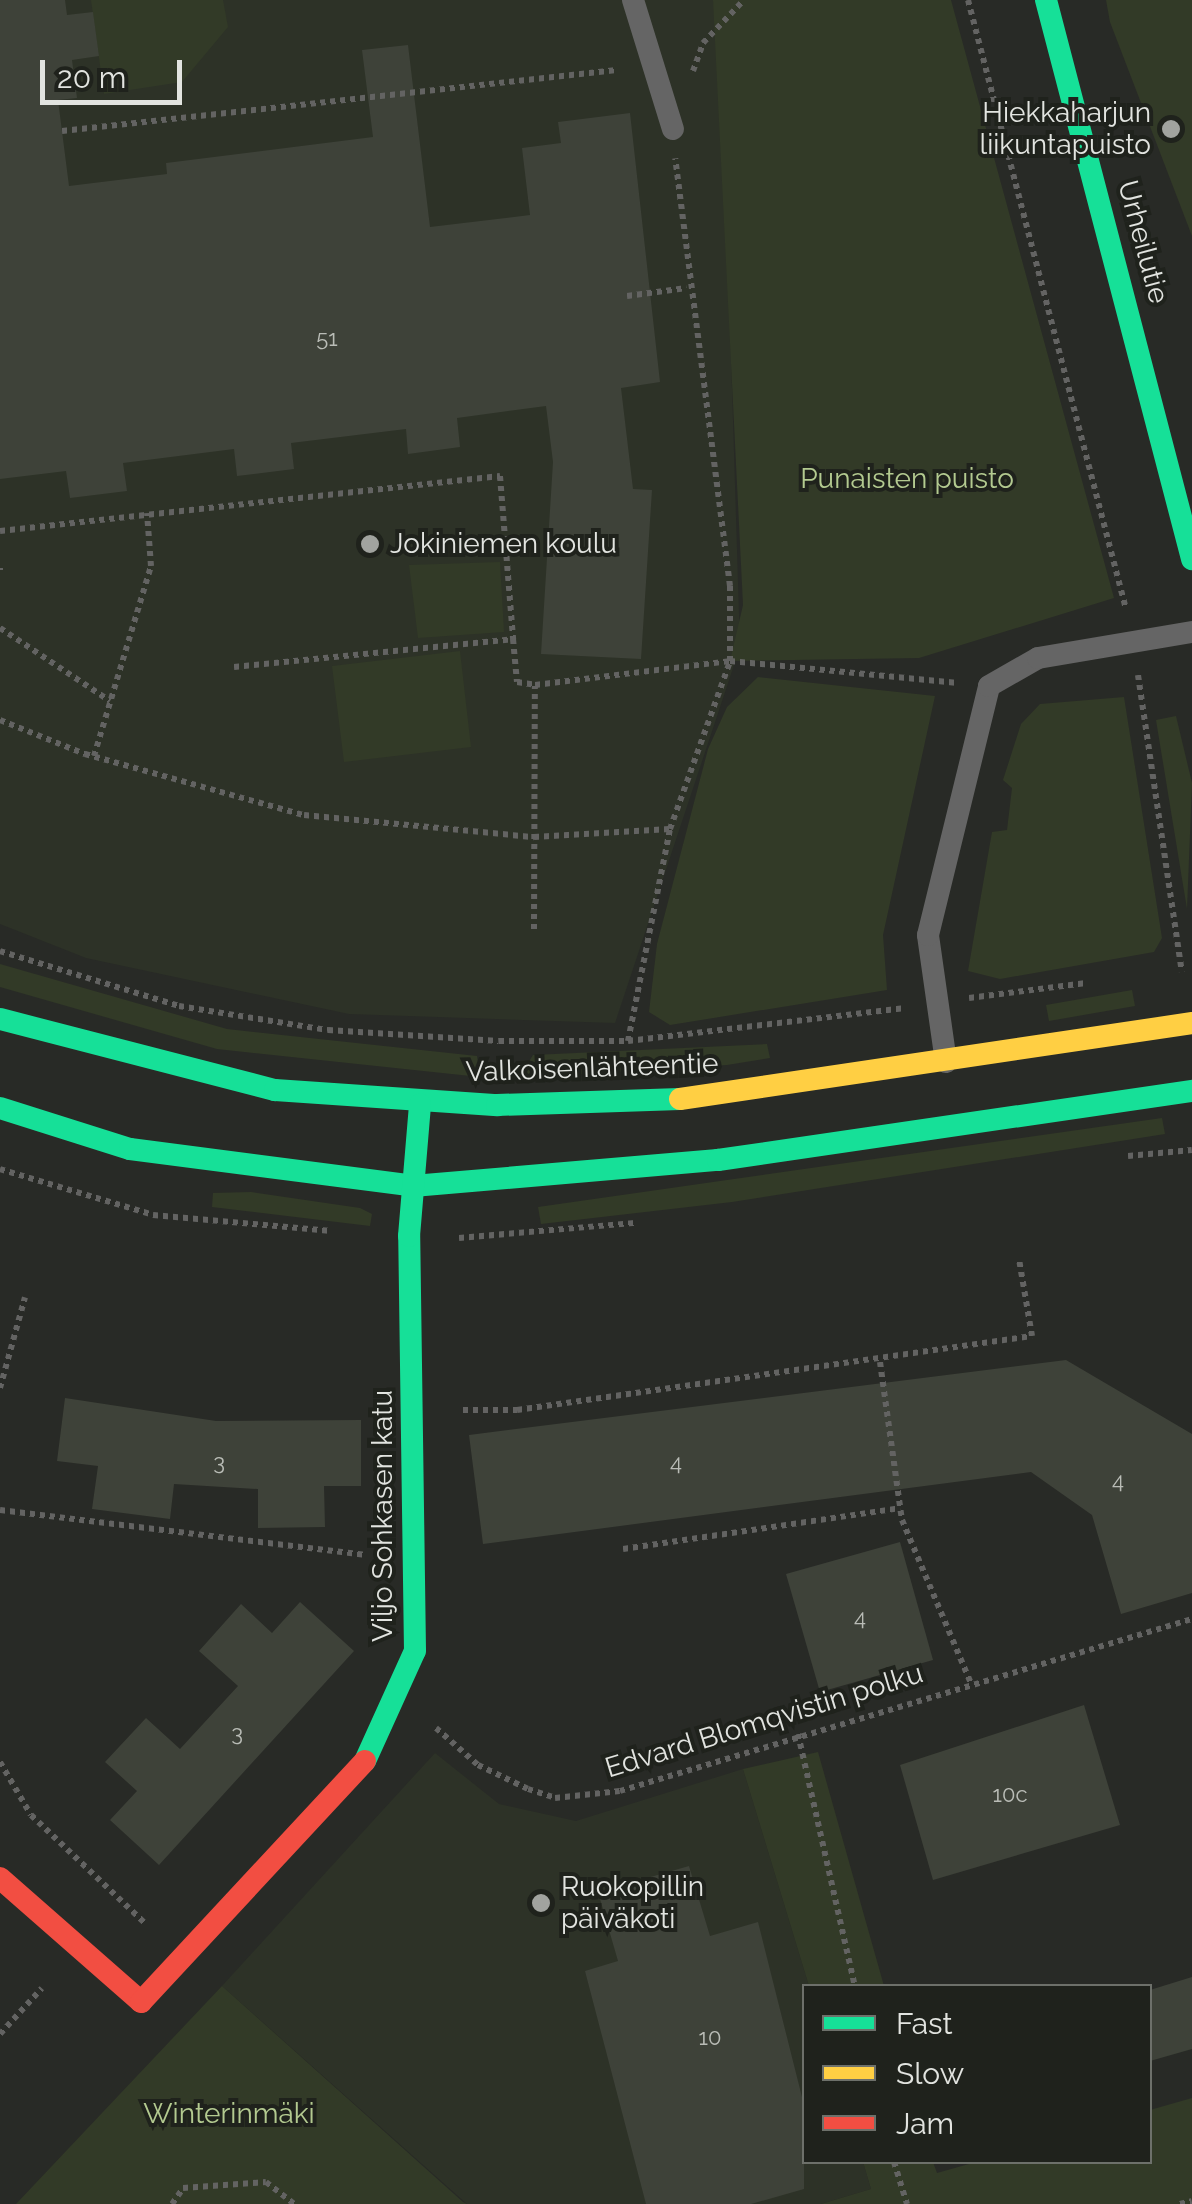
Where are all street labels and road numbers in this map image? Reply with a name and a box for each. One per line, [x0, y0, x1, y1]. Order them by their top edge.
street label: Urheilutie [1110, 177, 1176, 307]
street label: Valkoisenlähteentie [465, 1047, 719, 1089]
street label: Viljo Sohkasen katu [366, 1390, 400, 1642]
street label: Edvard Blomqvistin polku [601, 1657, 927, 1785]

